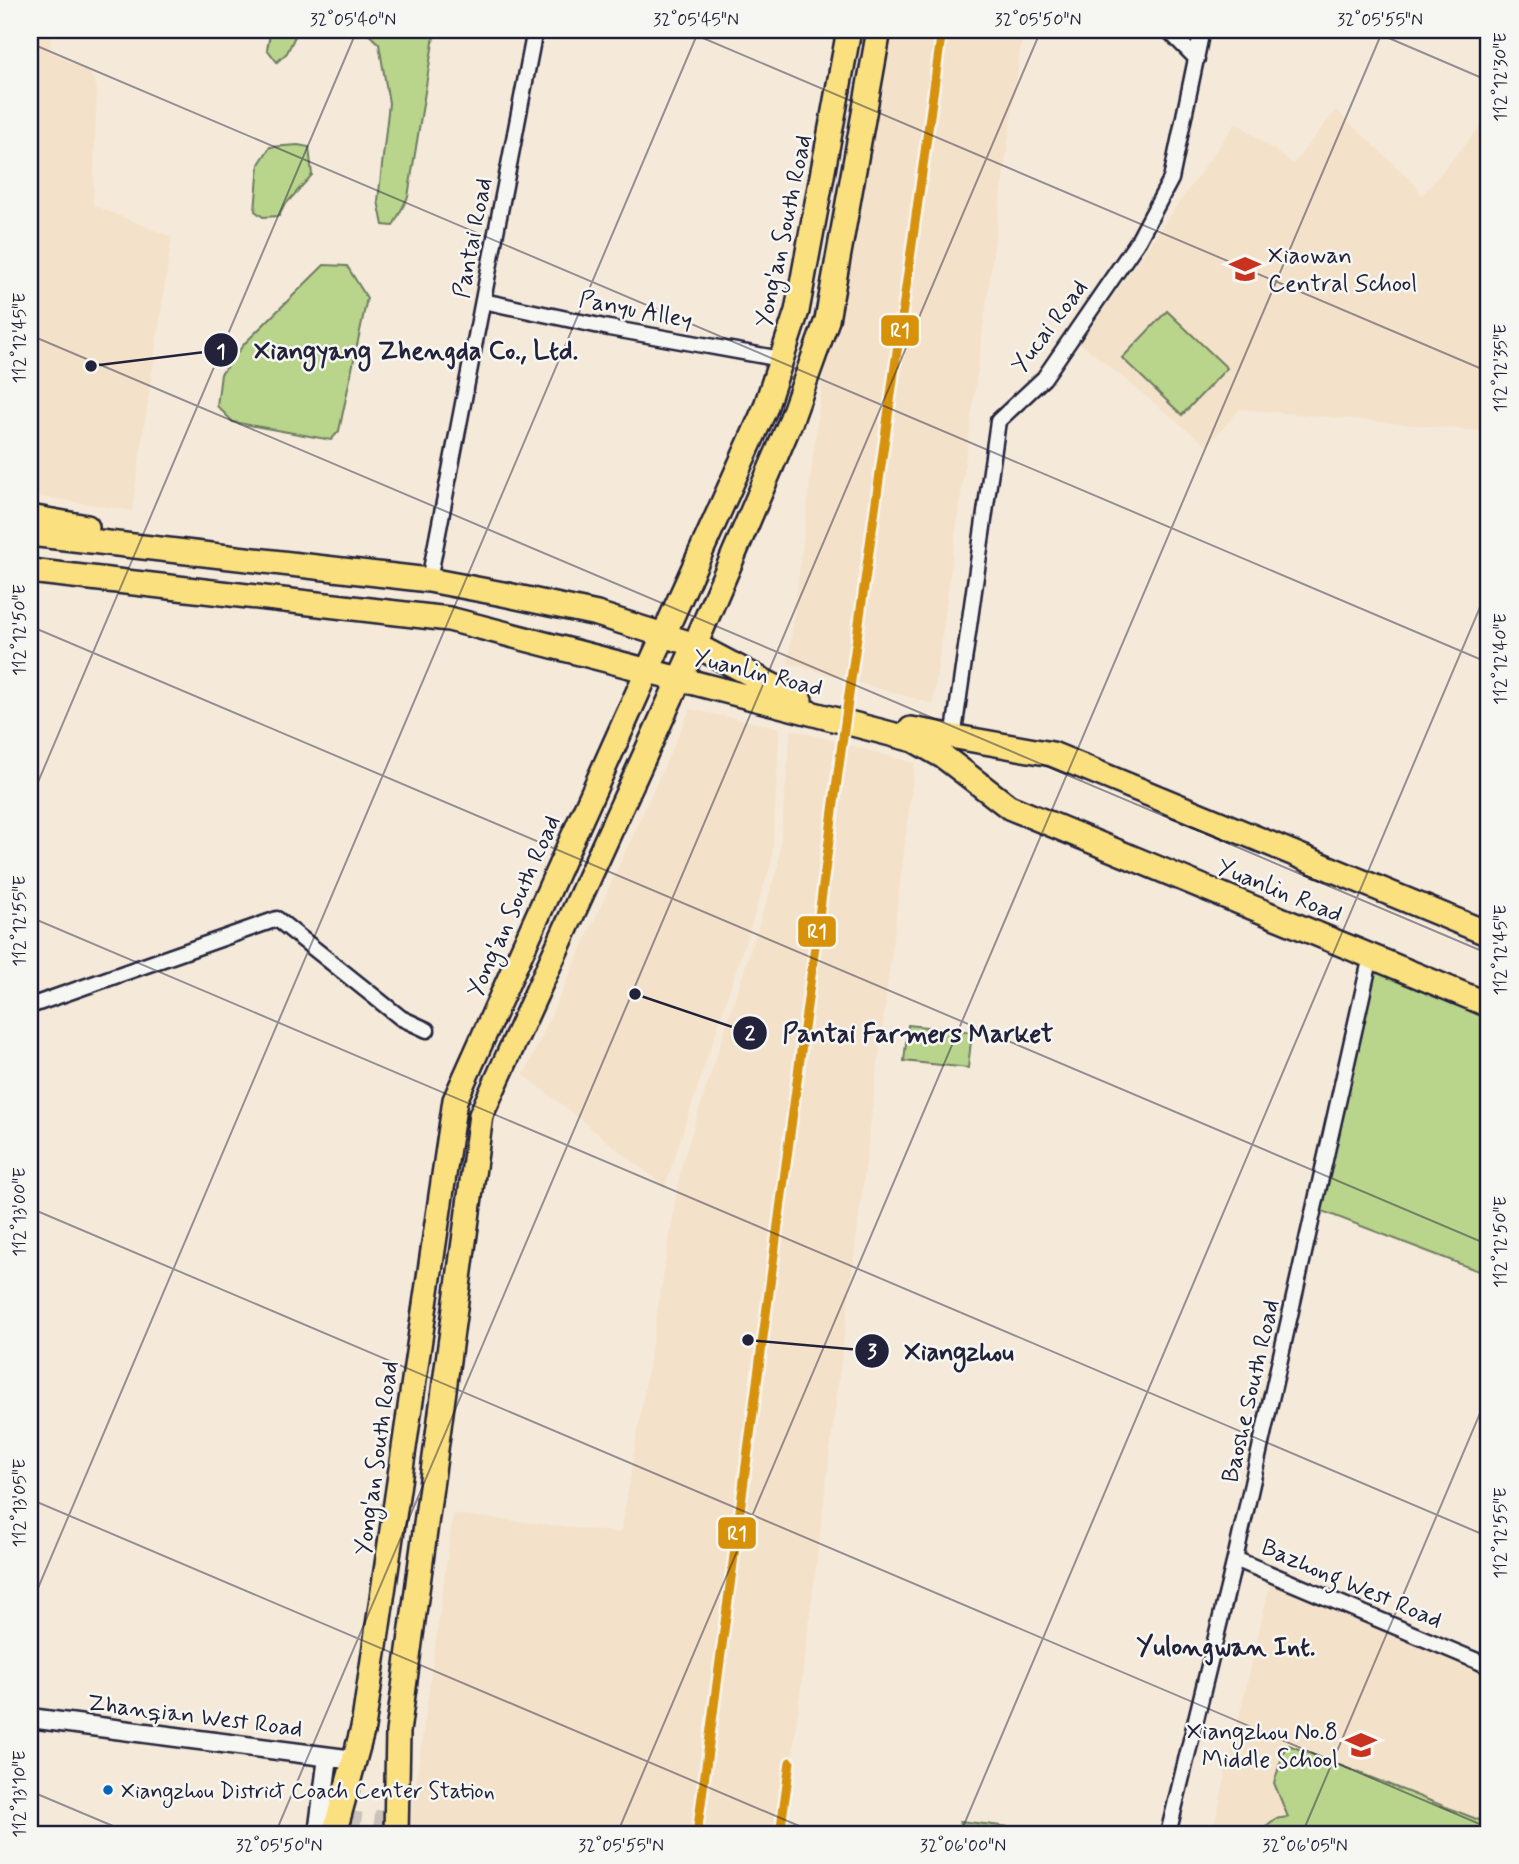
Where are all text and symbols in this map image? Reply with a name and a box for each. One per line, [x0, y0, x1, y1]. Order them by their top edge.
text: 32°05'40"N [310, 8, 396, 32]
text: 32°05'45"N [653, 8, 739, 32]
text: 32°05'50"N [995, 8, 1081, 32]
text: 32°05'55"N [1337, 8, 1423, 32]
text: 112°12'30"E [1489, 32, 1513, 122]
street label: Yong'an South Road [749, 132, 822, 331]
street label: Pantai Road [447, 176, 500, 301]
place label: Xiaowan Central School [1268, 241, 1417, 300]
school or university icon: Xiaowan Central School [1228, 252, 1262, 286]
street label: Yucai Road [1005, 274, 1095, 380]
street label: Panyu Alley [576, 284, 695, 337]
text: 112°12'45"E [8, 292, 32, 384]
line badge: R1 [880, 314, 920, 347]
text: R1 [890, 319, 910, 344]
text: 112°12'35"E [1489, 324, 1513, 412]
callout: Xiangyang Zhengda Co., Ltd. [204, 327, 593, 374]
text: Xiangyang Zhengda Co., Ltd. [254, 335, 578, 372]
text: 1 [216, 338, 226, 366]
text: 112°12'50"E [8, 584, 32, 676]
text: 112°12'40"E [1489, 613, 1513, 705]
street label: Yuanlin Road [690, 642, 826, 705]
street label: Yong'an South Road [460, 811, 570, 1003]
street label: Yuanlin Road [1212, 852, 1347, 931]
text: 112°12'55"E [8, 875, 32, 967]
text: 112°12'45"E [1489, 904, 1513, 996]
line badge: R1 [797, 915, 837, 948]
text: R1 [807, 920, 827, 945]
callout: Pantai Farmers Market [733, 1009, 1069, 1056]
text: Pantai Farmers Market [783, 1018, 1053, 1052]
text: 2 [745, 1020, 756, 1048]
text: 112°13'00"E [8, 1167, 32, 1257]
text: 112°12'50"E [1489, 1196, 1513, 1288]
street label: Baoshe South Road [1215, 1297, 1288, 1486]
callout: Xiangzhou [855, 1327, 1027, 1374]
text: Xiangzhou [904, 1336, 1014, 1373]
text: 3 [867, 1338, 877, 1366]
street label: Yong'an South Road [348, 1359, 408, 1558]
text: 112°13'05"E [8, 1459, 32, 1547]
text: 112°12'55"E [1489, 1487, 1513, 1579]
line badge: R1 [717, 1516, 757, 1550]
text: R1 [727, 1522, 747, 1547]
street label: Bazhong West Road [1255, 1532, 1446, 1639]
district label: Yulongwan Int. [1137, 1631, 1315, 1666]
street label: Zhanqian West Road [85, 1688, 304, 1745]
place label: Xiangzhou No.8 Middle School [1187, 1717, 1338, 1776]
school or university icon: Xiangzhou No.8 Middle School [1344, 1728, 1378, 1762]
text: 112°13'10"E [8, 1750, 32, 1838]
place label: Xiangzhou District Coach Center Station [121, 1778, 495, 1809]
marker: Xiangzhou District Coach Center Station [101, 1783, 115, 1797]
text: 32°05'50"N [236, 1834, 322, 1858]
text: 32°05'55"N [578, 1834, 664, 1858]
text: 32°06'00"N [920, 1834, 1006, 1858]
text: 32°06'05"N [1262, 1834, 1348, 1858]

